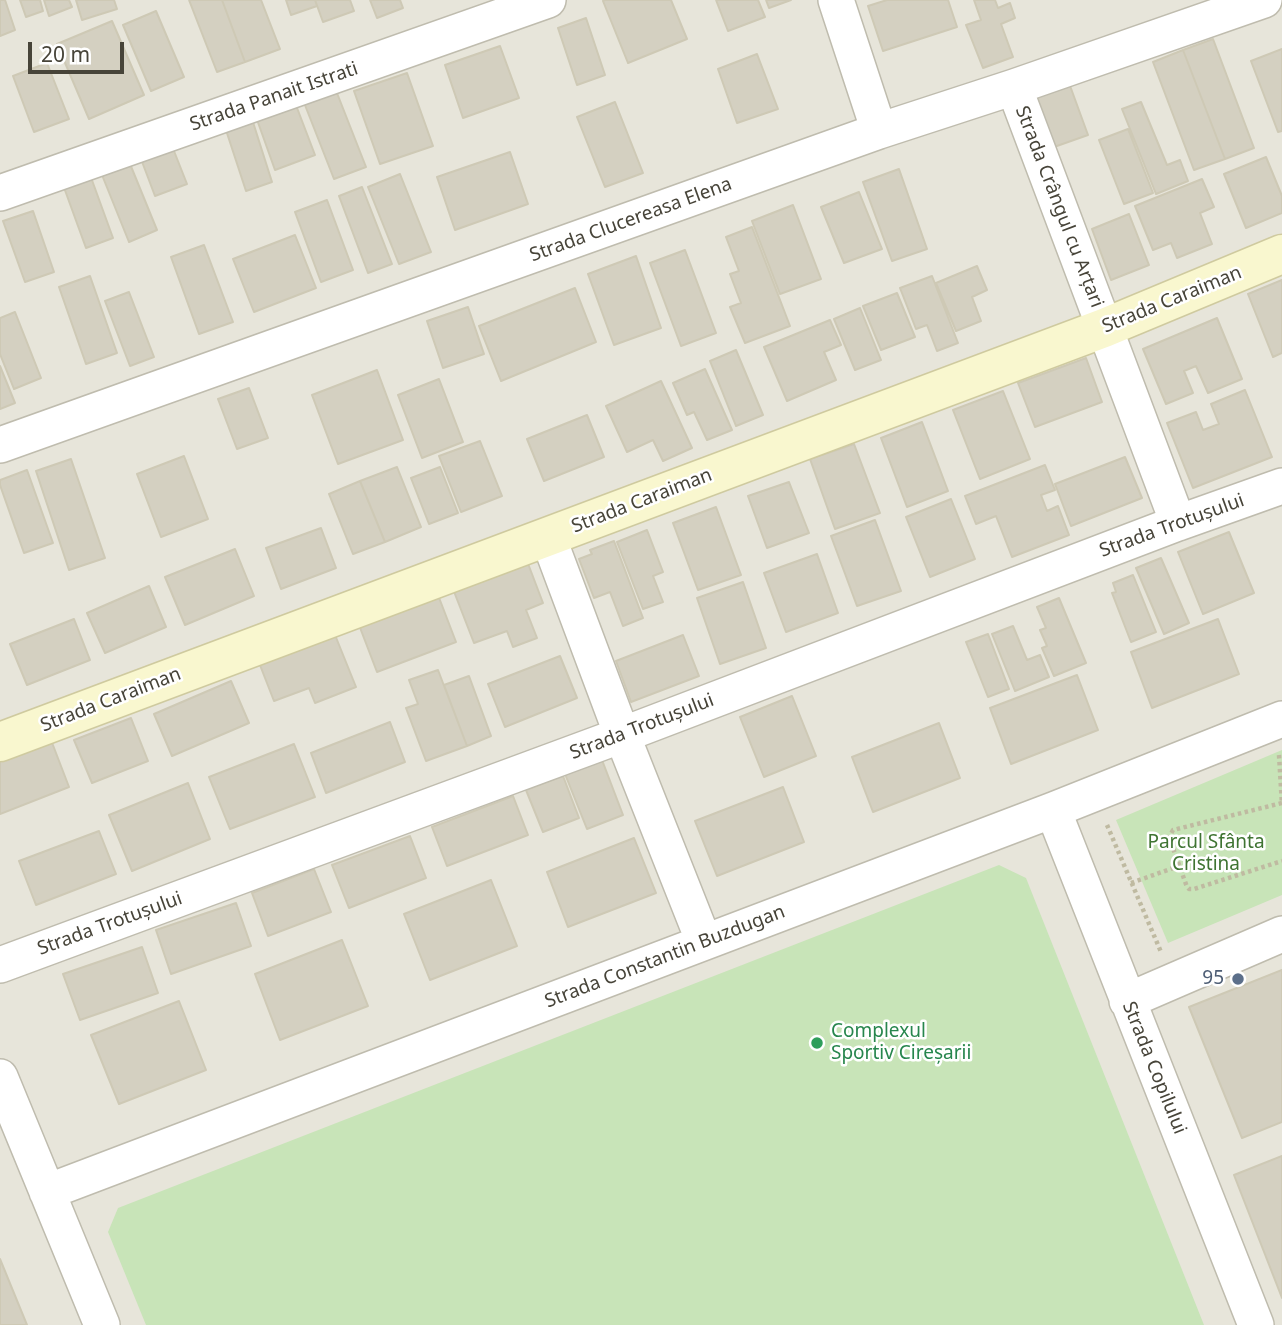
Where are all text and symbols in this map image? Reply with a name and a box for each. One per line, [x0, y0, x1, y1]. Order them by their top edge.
scale bar [32, 28, 128, 72]
text: 20 m [41, 40, 90, 68]
street label: Strada Panait Istrati [187, 58, 361, 136]
street label: Strada Crângul cu Arțari [1010, 103, 1108, 311]
street label: Strada Clucereasa Elena [527, 173, 735, 267]
street label: Strada Caraiman [1099, 262, 1245, 338]
street label: Strada Caraiman [569, 464, 715, 538]
street label: Strada Trotușului [1097, 489, 1247, 563]
street label: Strada Caraiman [38, 663, 184, 737]
street label: Strada Trotușului [567, 689, 717, 765]
park label: Parcul Sfânta Cristina [1147, 832, 1265, 876]
street label: Strada Trotușului [35, 887, 185, 961]
street label: Strada Constantin Buzdugan [542, 901, 788, 1013]
place label: 95 [1202, 968, 1224, 990]
marker: 95 [1230, 971, 1246, 987]
street label: Strada Copilului [1117, 998, 1191, 1138]
place label: Complexul Sportiv Cireșarii [831, 1021, 971, 1065]
marker: Complexul Sportiv Cireșarii [809, 1035, 825, 1051]

